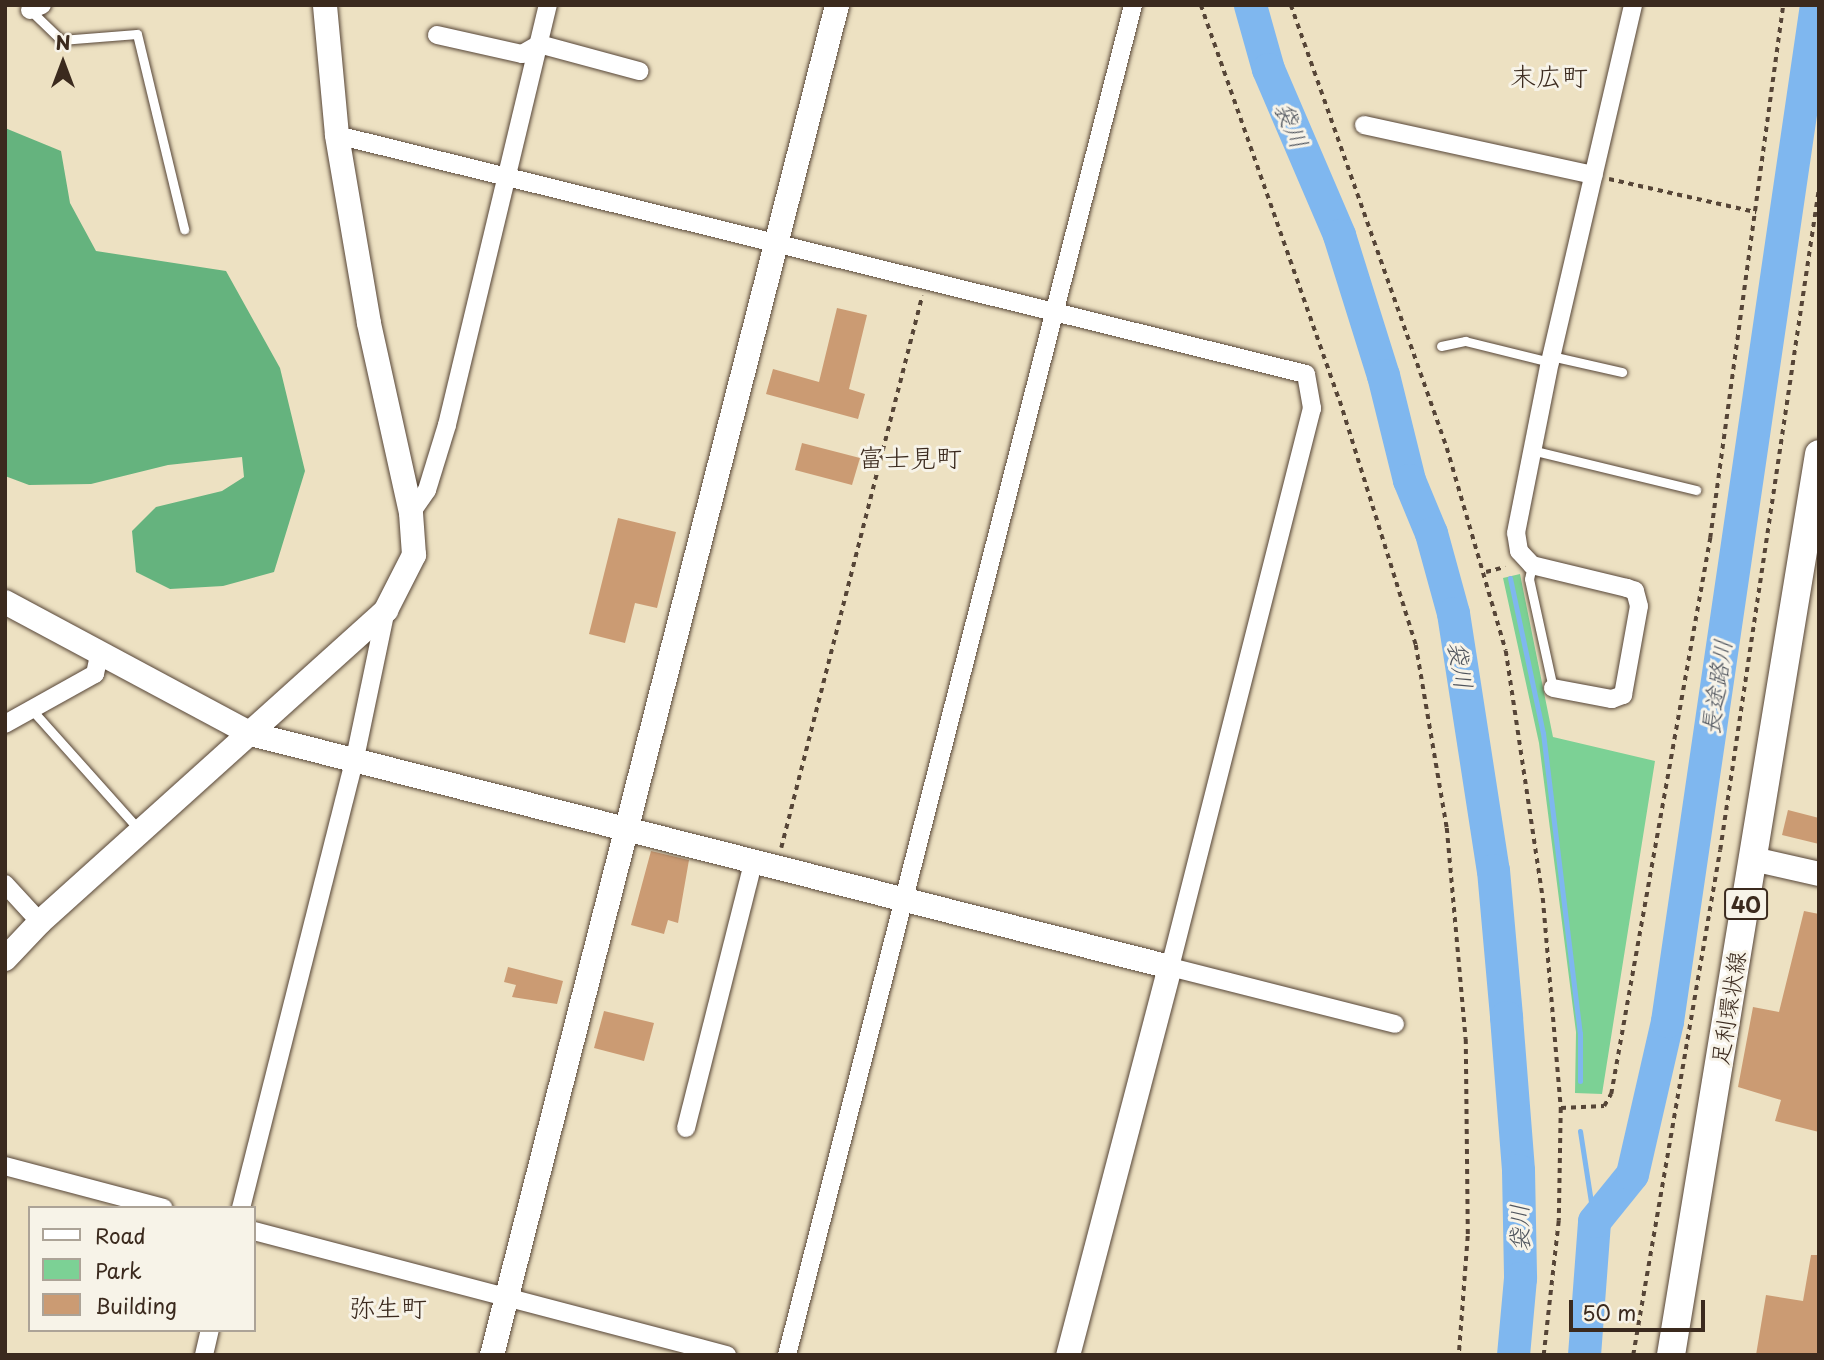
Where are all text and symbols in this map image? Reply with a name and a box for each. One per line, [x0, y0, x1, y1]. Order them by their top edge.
north arrow [28, 28, 98, 98]
text: N [55, 28, 71, 56]
district label: 末広町 [1510, 60, 1588, 92]
water label: 袋川 [1269, 97, 1315, 153]
district label: 富士見町 [858, 441, 962, 473]
water label: 長途路川 [1695, 637, 1737, 737]
water label: 袋川 [1443, 639, 1479, 691]
road number: 40 [1723, 886, 1769, 922]
street label: 足利環状線 [1705, 949, 1751, 1067]
water label: 袋川 [1504, 1204, 1534, 1252]
legend [28, 1206, 256, 1332]
text: Road [95, 1219, 146, 1251]
text: Park [95, 1254, 142, 1286]
scale bar [1572, 1286, 1708, 1330]
text: Building [95, 1289, 177, 1321]
district label: 弥生町 [349, 1291, 427, 1323]
text: 50 m [1582, 1296, 1636, 1328]

